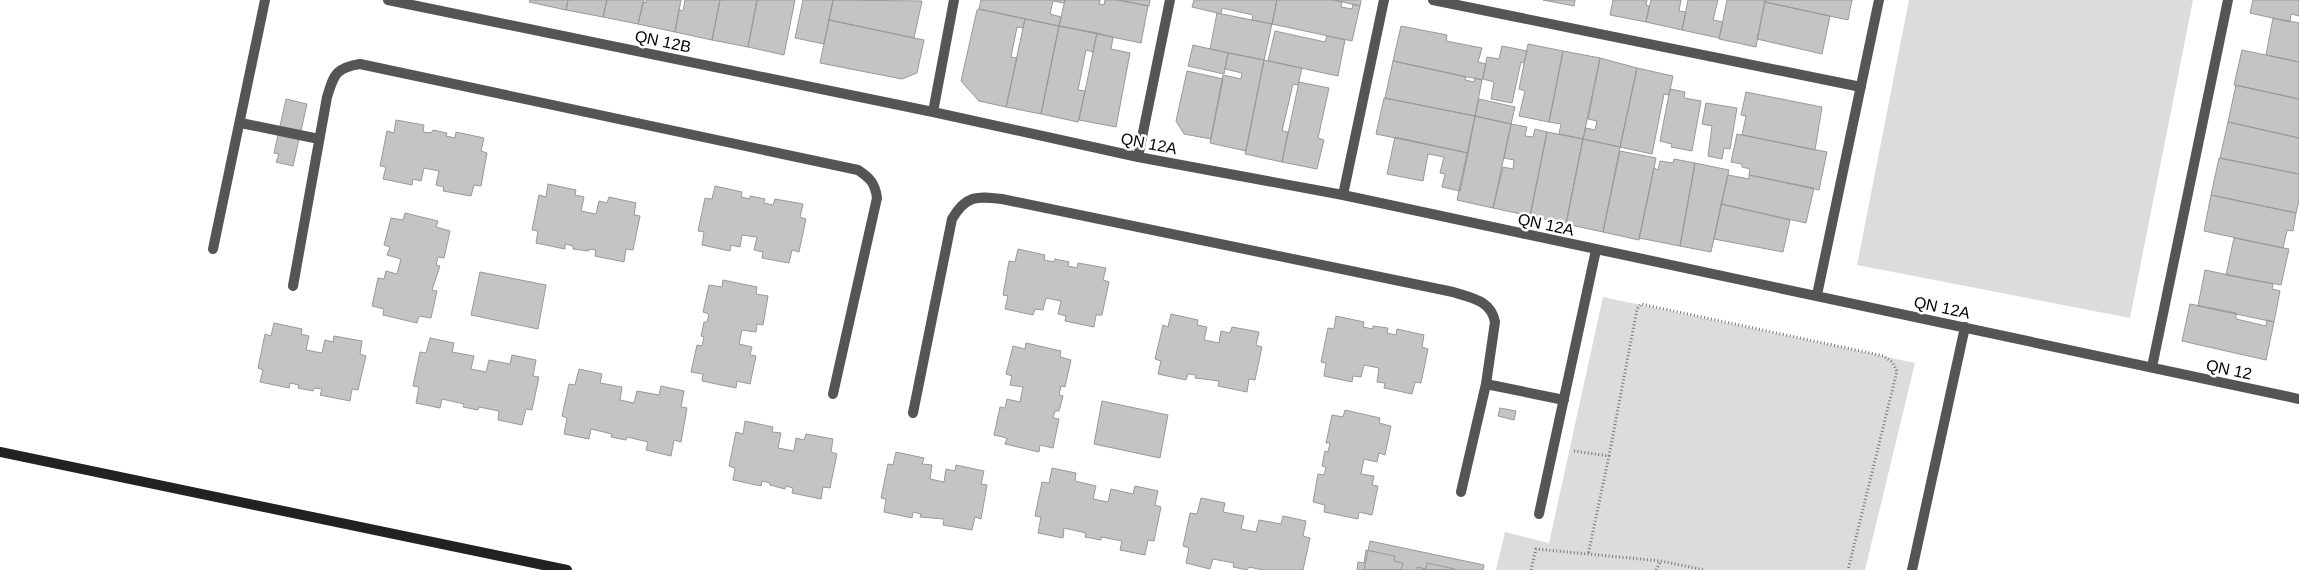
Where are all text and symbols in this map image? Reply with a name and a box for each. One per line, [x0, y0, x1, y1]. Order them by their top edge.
street label: QN 12B [633, 27, 693, 56]
street label: QN 12A [1119, 130, 1179, 157]
street label: QN 12A [1516, 210, 1576, 239]
street label: QN 12A [1912, 293, 1972, 322]
street label: QN 12 [2205, 356, 2253, 383]

